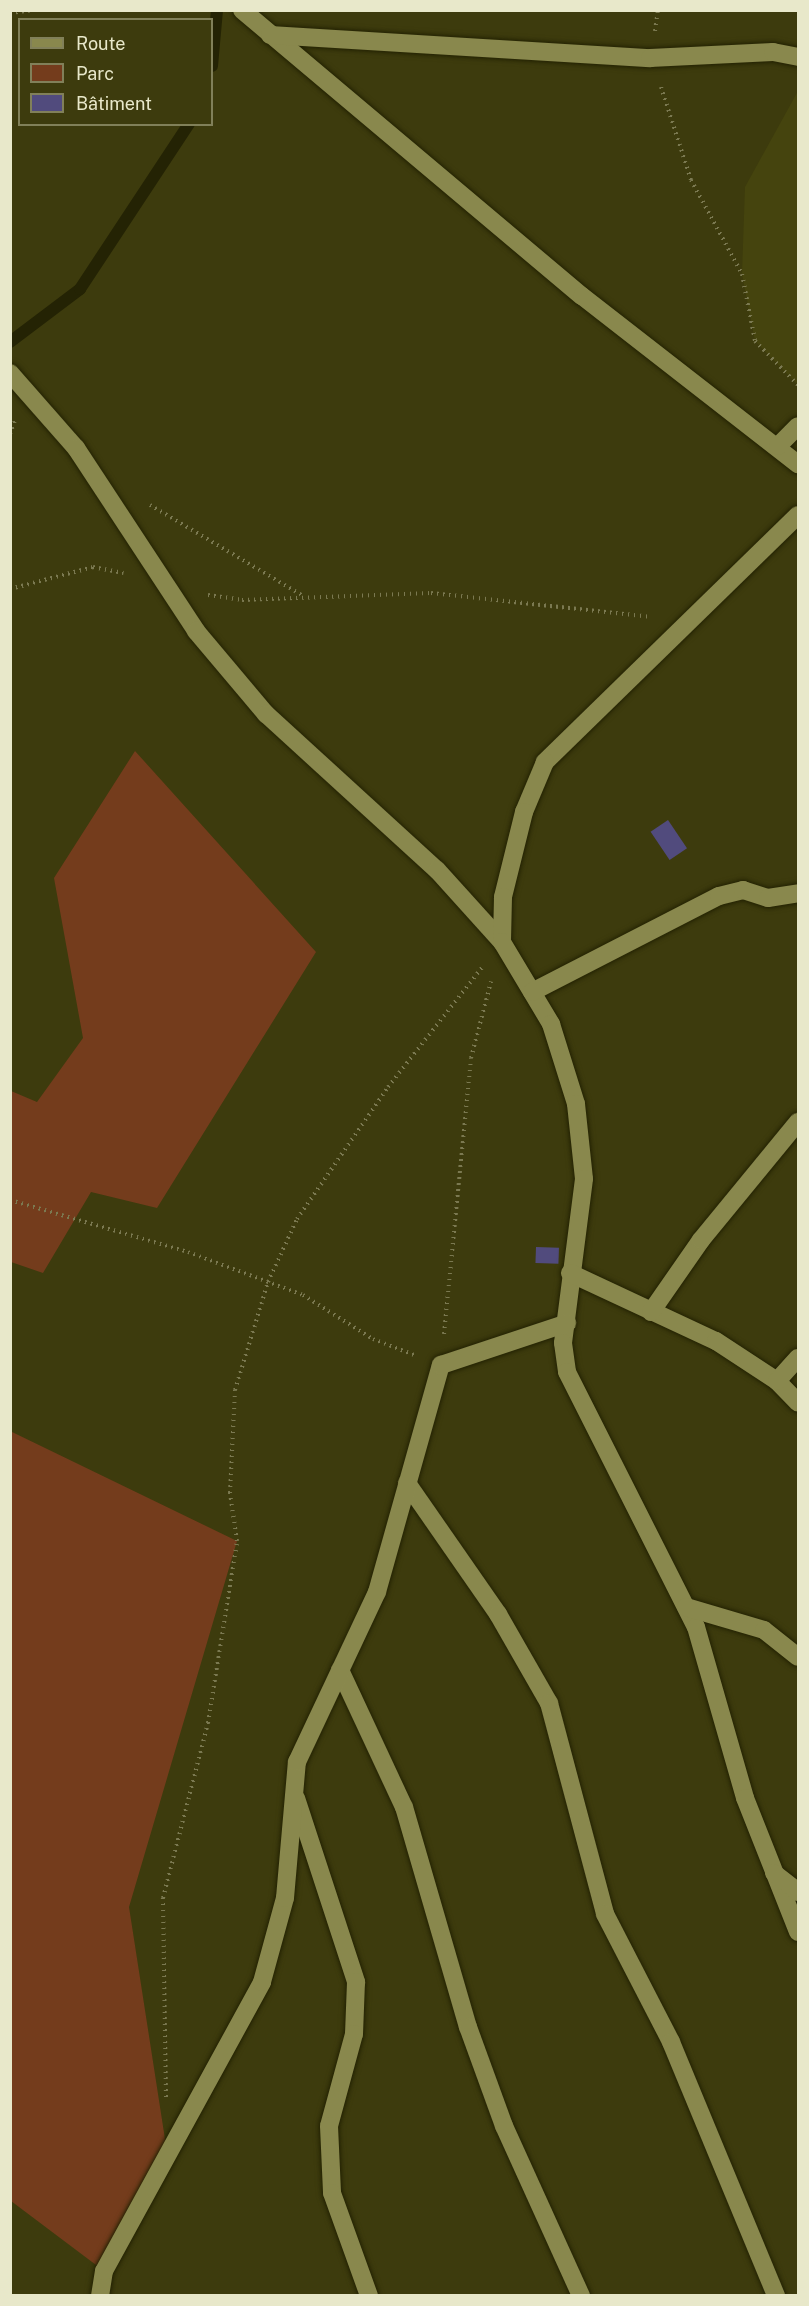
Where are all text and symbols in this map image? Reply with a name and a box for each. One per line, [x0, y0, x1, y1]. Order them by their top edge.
legend [18, 18, 213, 126]
text: Route [76, 33, 125, 54]
text: Parc [76, 63, 114, 84]
text: Bâtiment [76, 93, 152, 114]

